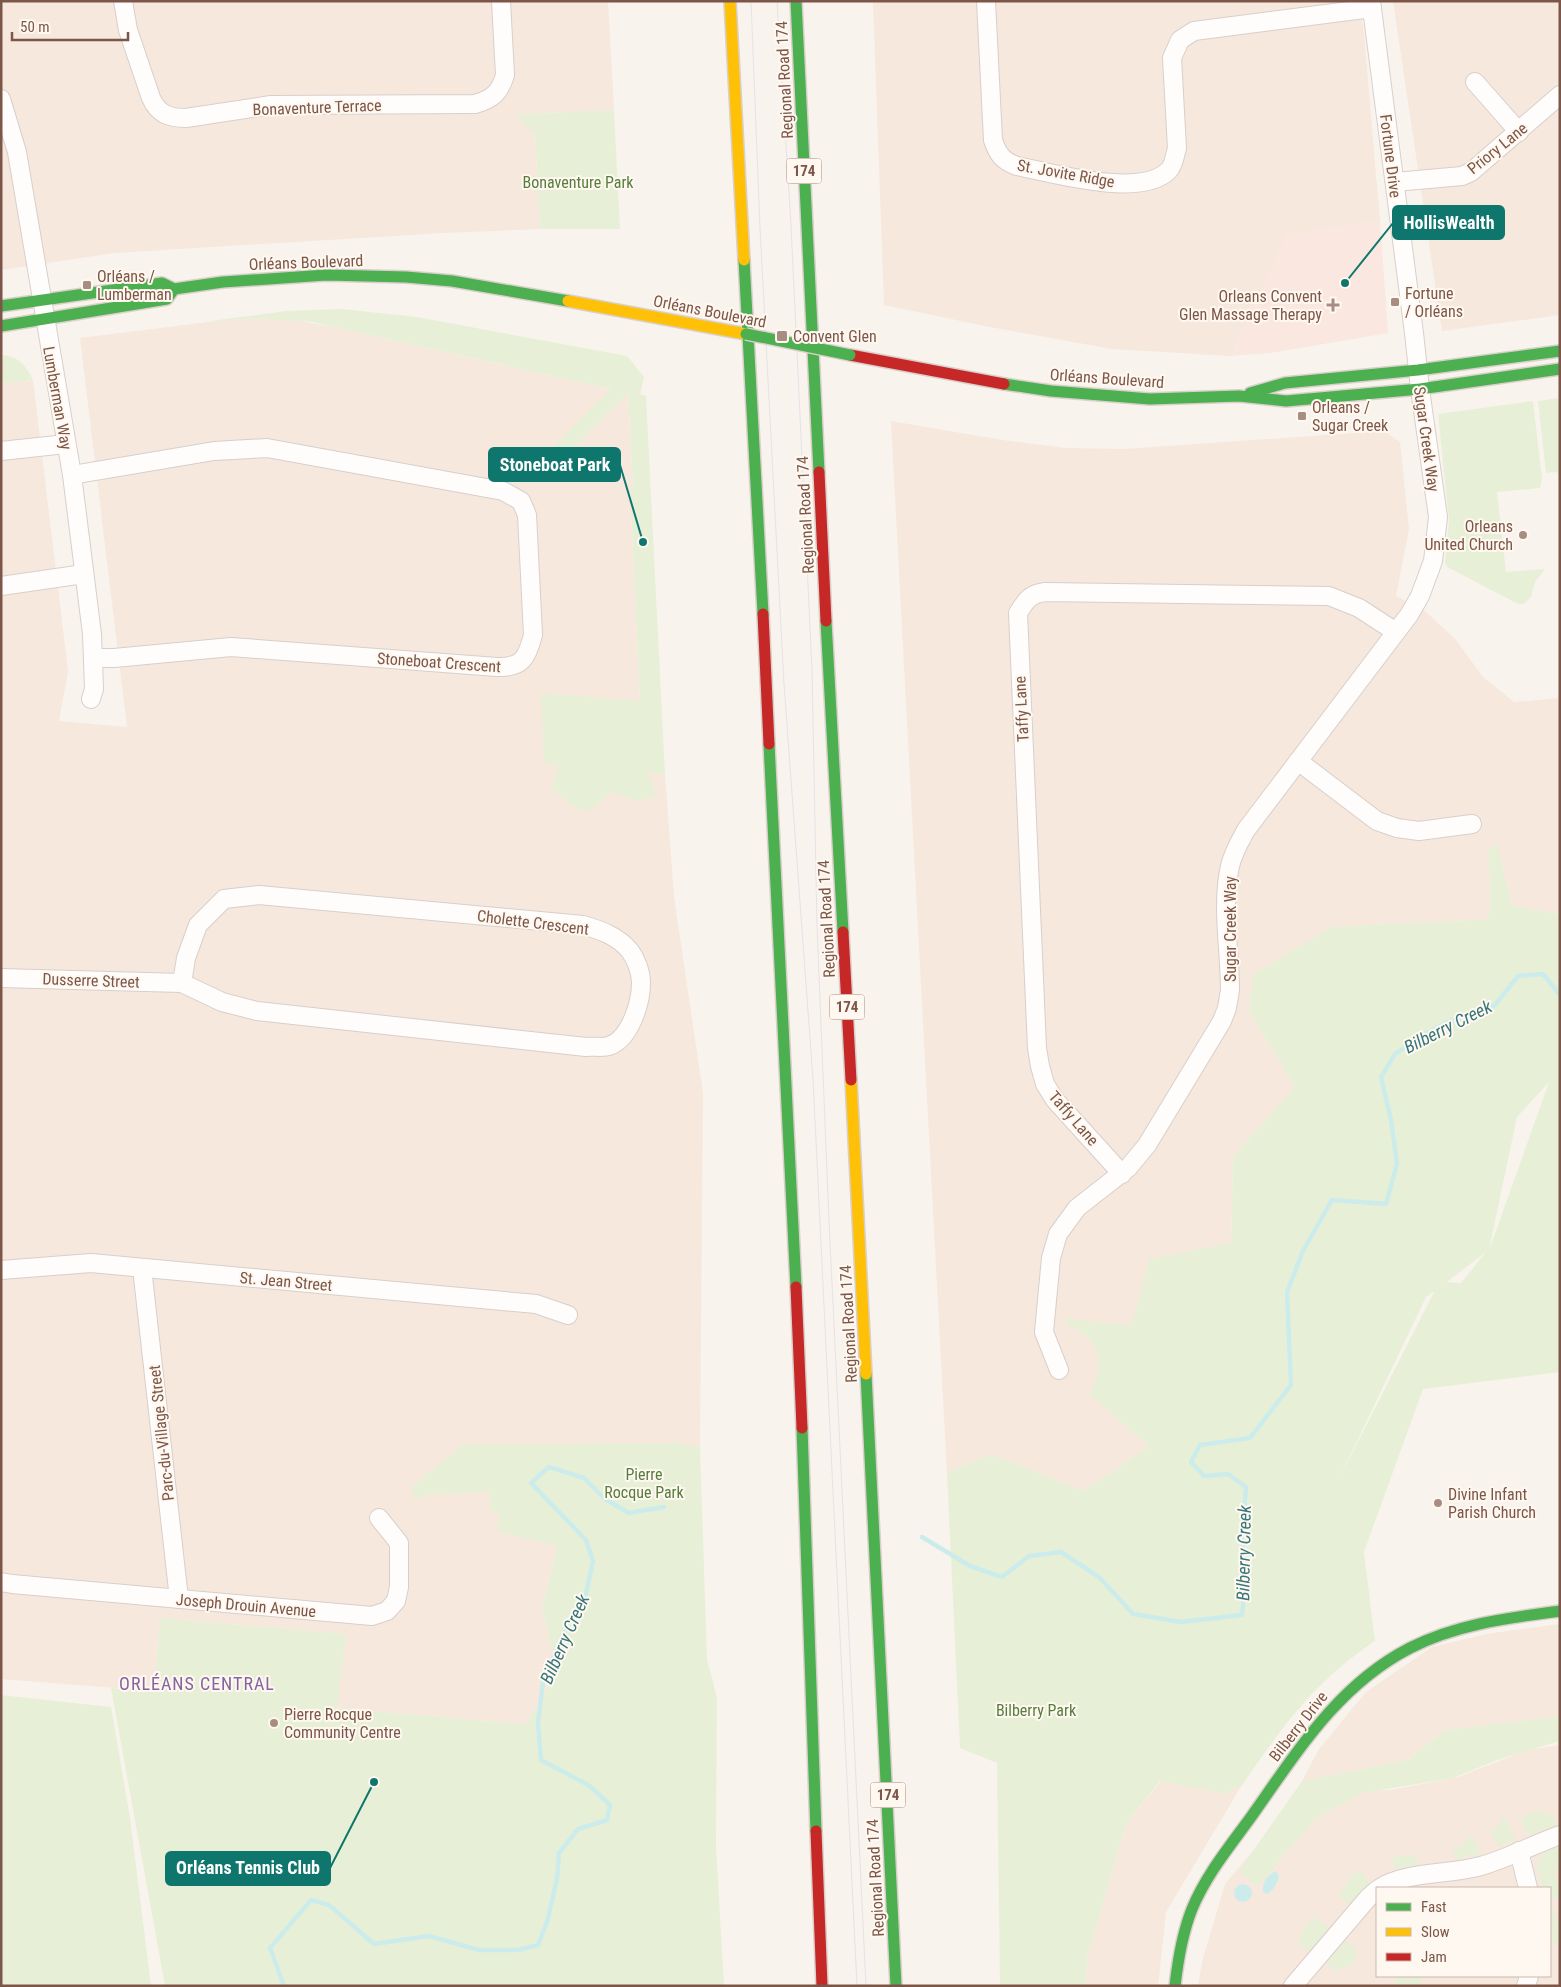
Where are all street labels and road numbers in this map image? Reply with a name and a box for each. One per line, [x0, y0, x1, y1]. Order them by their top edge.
street label: Regional Road 174 [772, 21, 797, 139]
street label: Bonaventure Terrace [252, 96, 382, 119]
street label: Fortune Drive [1376, 113, 1405, 199]
street label: Priory Lane [1464, 119, 1531, 178]
street label: St. Jovite Ridge [1016, 156, 1116, 191]
road number: 174 [786, 158, 822, 184]
street label: Orléans Boulevard [248, 251, 364, 274]
street label: Orléans Boulevard [652, 291, 768, 332]
street label: Lumberman Way [39, 345, 76, 452]
street label: Orléans Boulevard [1049, 365, 1165, 392]
street label: Sugar Creek Way [1410, 385, 1443, 493]
street label: Regional Road 174 [793, 456, 818, 574]
street label: Stoneboat Crescent [376, 649, 502, 676]
street label: Taffy Lane [1010, 675, 1033, 742]
street label: Regional Road 174 [814, 860, 839, 978]
street label: Sugar Creek Way [1221, 876, 1240, 982]
street label: Cholette Crescent [476, 906, 590, 939]
street label: Dusserre Street [42, 969, 140, 992]
road number: 174 [830, 994, 864, 1020]
street label: Taffy Lane [1045, 1087, 1102, 1150]
street label: Regional Road 174 [836, 1265, 861, 1383]
street label: St. Jean Street [239, 1268, 333, 1295]
street label: Parc-du-Village Street [145, 1364, 178, 1502]
street label: Joseph Drouin Avenue [175, 1590, 317, 1621]
street label: Bilberry Drive [1265, 1688, 1332, 1765]
road number: 174 [870, 1782, 906, 1808]
street label: Regional Road 174 [863, 1819, 888, 1937]

